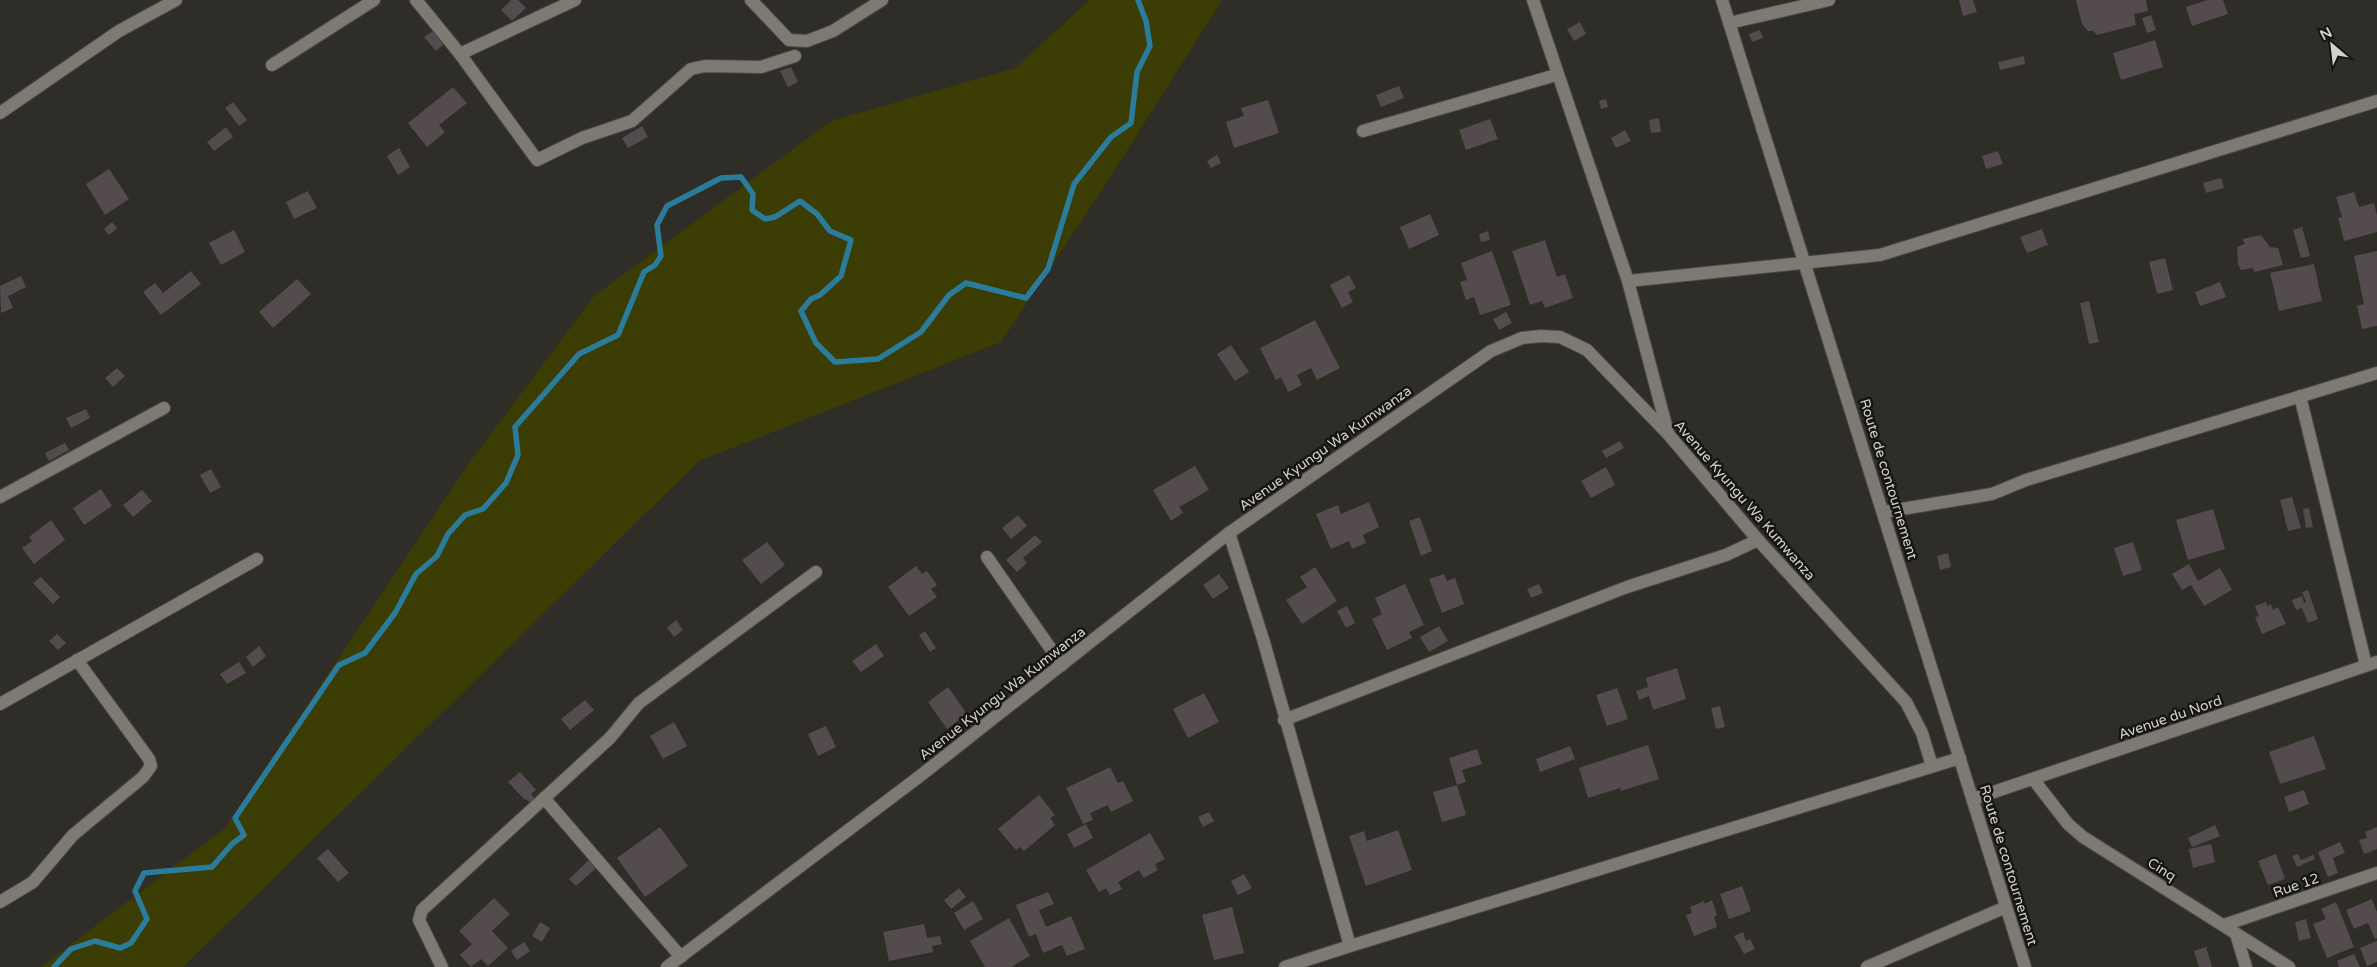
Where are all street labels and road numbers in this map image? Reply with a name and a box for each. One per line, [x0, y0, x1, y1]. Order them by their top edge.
street label: Avenue Kyungu Wa Kumwanza [1236, 382, 1415, 515]
street label: Route de contournement [1856, 397, 1921, 562]
street label: Avenue Kyungu Wa Kumwanza [1670, 417, 1819, 584]
street label: Avenue Kyungu Wa Kumwanza [916, 623, 1089, 764]
street label: Avenue du Nord [2116, 692, 2224, 743]
street label: Route de contournement [1976, 783, 2041, 948]
street label: Cinq [2144, 854, 2179, 885]
street label: Rue 12 [2271, 870, 2321, 901]

